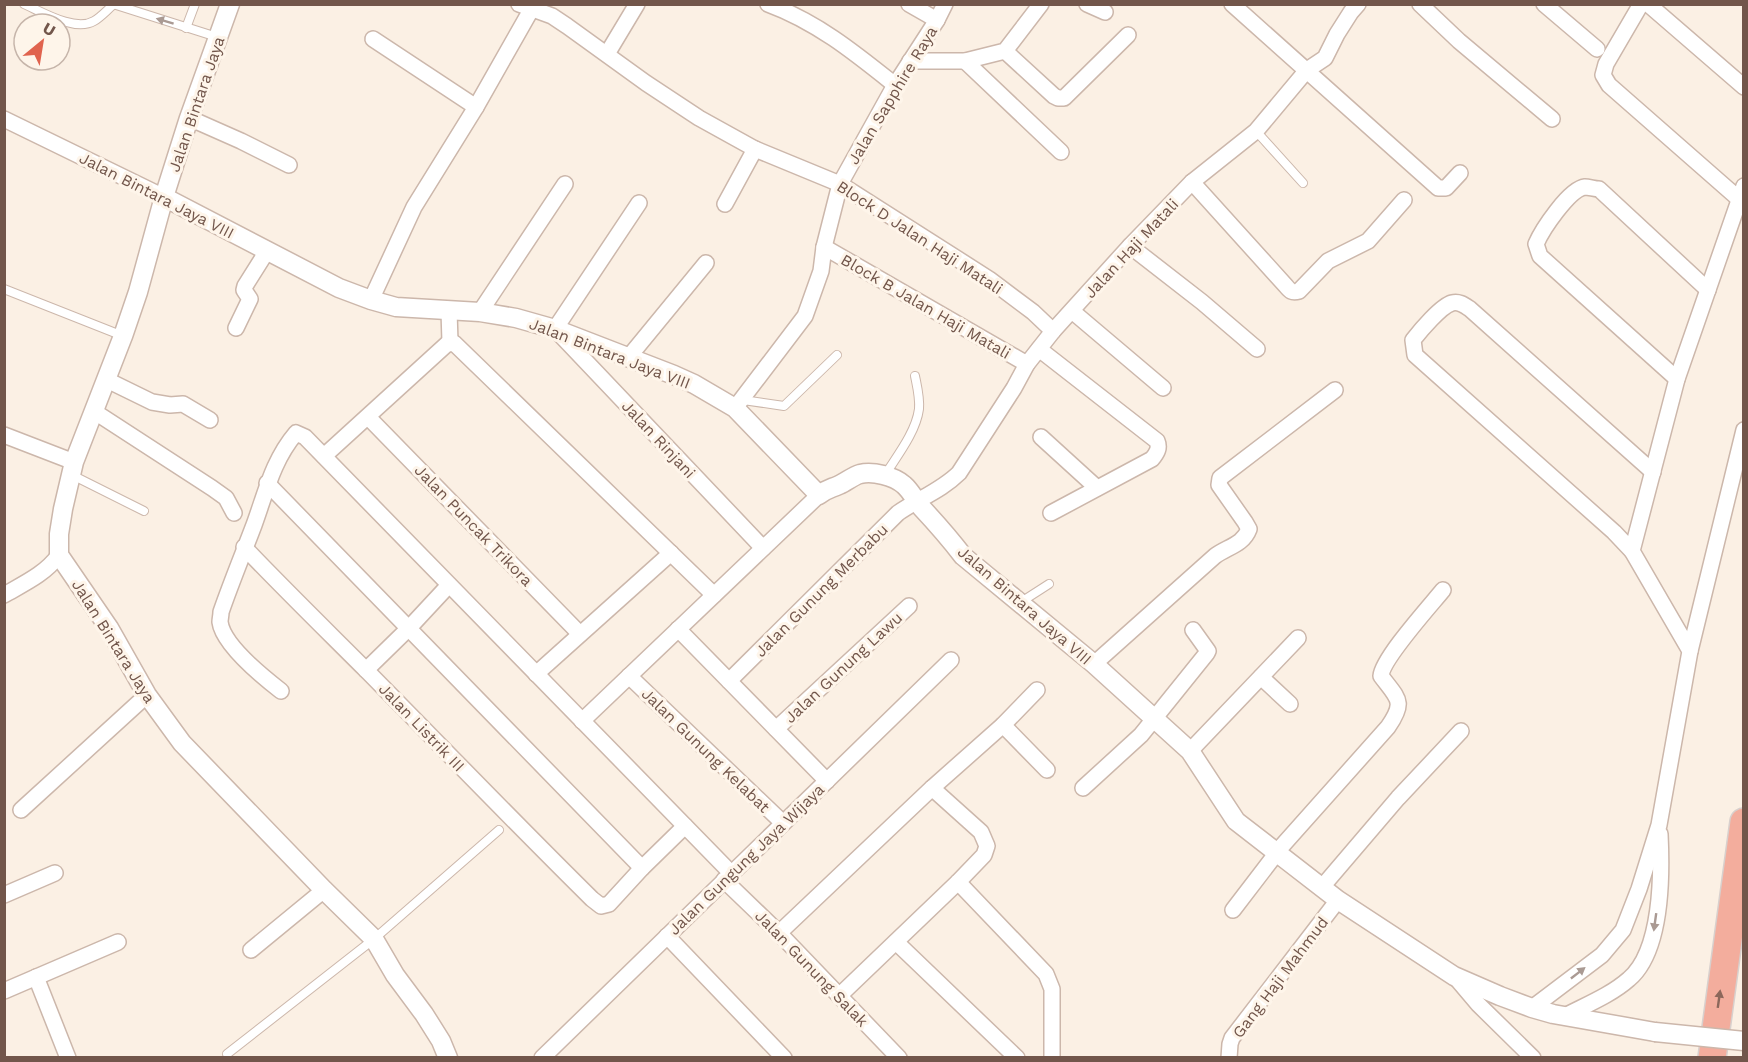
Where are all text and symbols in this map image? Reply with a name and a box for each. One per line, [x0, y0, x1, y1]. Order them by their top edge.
north arrow [12, 12, 72, 72]
one-way arrow [156, 16, 174, 26]
text: U [40, 18, 59, 41]
street label: Jalan Sapphire Raya [844, 23, 941, 168]
street label: Jalan Bintara Jaya [164, 34, 229, 174]
street label: Jalan Bintara Jaya VIII [76, 148, 237, 243]
street label: Block D Jalan Haji Matali [833, 177, 1006, 298]
street label: Jalan Haji Matali [1080, 195, 1182, 302]
street label: Block B Jalan Haji Matali [838, 250, 1014, 363]
street label: Jalan Bintara Jaya VIII [527, 314, 693, 393]
street label: Jalan Rinjani [618, 397, 699, 482]
street label: Jalan Puncak Trikora [411, 461, 537, 590]
street label: Jalan Gunung Merbabu [751, 520, 892, 661]
street label: Jalan Bintara Jaya VIII [954, 542, 1095, 669]
street label: Jalan Bintara Jaya [68, 576, 159, 706]
street label: Jalan Gunung Lawu [781, 608, 906, 727]
street label: Jalan Listrik III [375, 679, 469, 775]
street label: Jalan Gunung Kelabat [638, 684, 774, 817]
street label: Jalan Gungung Jaya Wijaya [665, 780, 828, 939]
street label: Jalan Gunung Salak [751, 906, 872, 1030]
one-way arrow [1650, 912, 1660, 931]
street label: Gang Haji Mahmud [1229, 913, 1332, 1042]
one-way arrow [1571, 968, 1586, 980]
one-way arrow [1714, 990, 1723, 1009]

